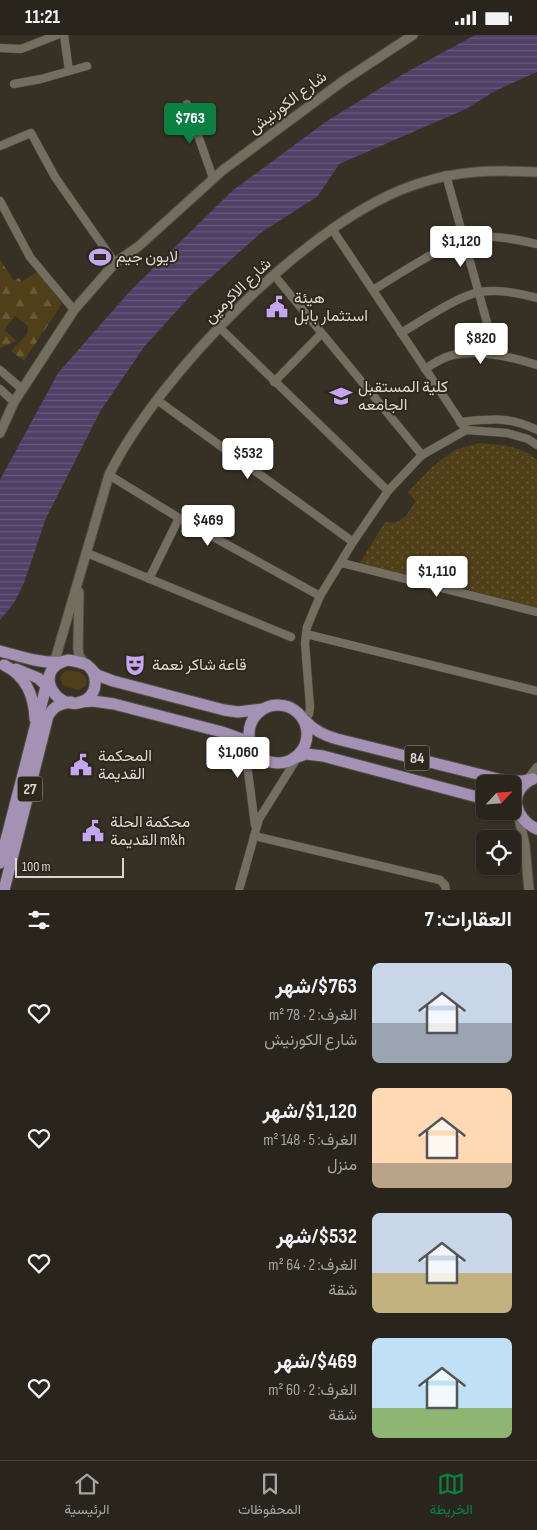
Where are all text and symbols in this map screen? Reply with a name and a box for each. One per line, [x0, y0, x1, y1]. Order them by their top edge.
text: 11:21 [25, 6, 60, 29]
street label: شارع الكورنيش [245, 67, 331, 139]
pin: $763 [160, 103, 220, 145]
text: $763 [175, 109, 205, 128]
pin: $1,120 [420, 225, 502, 268]
text: $1,120 [441, 232, 481, 251]
sports icon: لايون جيم [87, 244, 113, 270]
place label: لايون جيم [116, 248, 178, 267]
street label: شارع الاكرمين [200, 254, 276, 328]
place label: هيئة استثمار بابل [294, 289, 368, 326]
public building icon: هيئة استثمار بابل [264, 294, 290, 320]
pin: $820 [451, 323, 511, 365]
text: $820 [466, 329, 496, 348]
place label: كلية المستقبل الجامعه [358, 378, 448, 415]
school or university icon: كلية المستقبل الجامعه [328, 383, 354, 409]
pin: $532 [218, 437, 278, 480]
text: $532 [233, 444, 263, 463]
pin: $469 [178, 505, 238, 547]
text: $469 [193, 511, 223, 530]
pin: $1,110 [396, 555, 478, 598]
text: $1,110 [418, 562, 456, 581]
theatre icon: قاعة شاكر نعمة [122, 652, 148, 678]
place label: قاعة شاكر نعمة [152, 656, 247, 675]
pin: $1,060 [197, 737, 279, 779]
text: $1,060 [217, 743, 259, 762]
road number: 84 [404, 745, 430, 771]
place label: المحكمة القديمة [98, 747, 152, 784]
public building icon: المحكمة القديمة [68, 752, 94, 778]
north arrow [476, 775, 521, 820]
map controls [476, 775, 521, 875]
road number: 27 [18, 777, 42, 801]
place label: محكمة الحلة القديمة m&h [110, 813, 190, 850]
public building icon: محكمة الحلة القديمة m&h [80, 818, 106, 844]
button: locate [476, 830, 521, 875]
scale bar [15, 855, 124, 878]
text: 100 m [22, 858, 51, 875]
icon: filters [25, 906, 53, 934]
text: العقارات: 7 [424, 907, 512, 932]
text: $763/شهر [275, 974, 357, 999]
icon: home [412, 983, 472, 1043]
icon: heart [25, 999, 53, 1027]
text: الغرف: 2 · 78 m² [269, 1006, 357, 1025]
text: شارع الكورنيش [264, 1031, 357, 1050]
text: $1,120/شهر [262, 1099, 357, 1124]
icon: home [412, 1108, 472, 1168]
icon: heart [25, 1124, 53, 1152]
text: الغرف: 5 · 148 m² [263, 1131, 357, 1150]
text: منزل [327, 1156, 357, 1175]
text: $532/شهر [276, 1224, 357, 1249]
icon: home [412, 1233, 472, 1293]
icon: heart [25, 1249, 53, 1277]
text: الغرف: 2 · 64 m² [268, 1256, 357, 1275]
text: شقة [328, 1281, 357, 1300]
text: $469/شهر [274, 1349, 357, 1374]
icon: home [412, 1358, 472, 1418]
icon: heart [25, 1374, 53, 1402]
text: الغرف: 2 · 60 m² [268, 1381, 357, 1400]
text: شقة [328, 1406, 357, 1425]
tab: الرئيسية [64, 1470, 110, 1522]
tab: المحفوظات [238, 1470, 301, 1522]
tab: الخريطة [429, 1470, 473, 1522]

